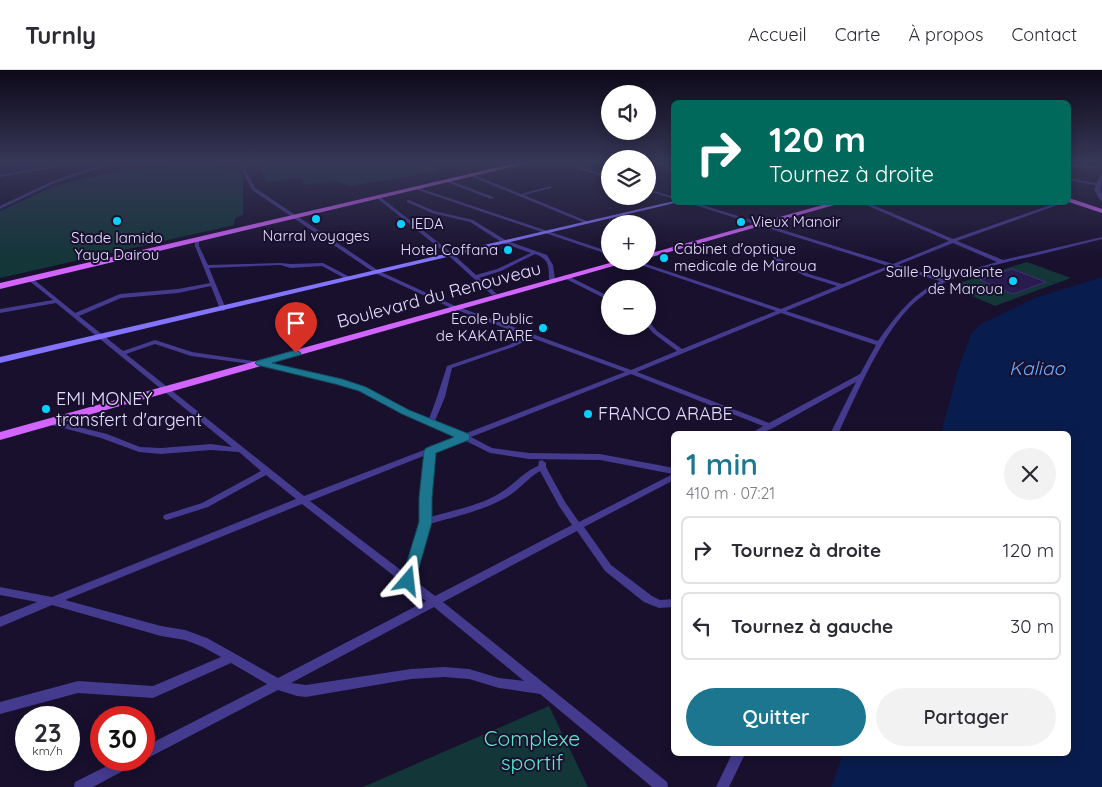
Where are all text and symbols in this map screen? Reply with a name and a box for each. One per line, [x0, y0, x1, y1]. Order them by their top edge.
text: Turnly [25, 20, 96, 50]
text: Accueil [748, 23, 807, 46]
text: Carte [835, 23, 880, 46]
text: À propos [908, 23, 984, 46]
text: Contact [1012, 23, 1077, 46]
map controls [601, 85, 656, 335]
button: sound [601, 85, 656, 140]
text: 120 m [769, 117, 866, 161]
icon: right [686, 120, 751, 185]
button: layers [601, 150, 656, 205]
text: Tournez à droite [769, 160, 934, 188]
place label: Vieux Manoir [751, 212, 841, 231]
marker: Narral voyages [310, 213, 322, 225]
place label: IEDA [411, 214, 444, 233]
marker: Stade lamido Yaya Dairou [111, 215, 123, 227]
button: + [601, 215, 656, 270]
marker: Vieux Manoir [735, 216, 747, 228]
marker: IEDA [395, 218, 407, 230]
place label: Narral voyages [262, 226, 370, 245]
place label: Stade lamido Yaya Dairou [71, 228, 163, 264]
place label: Cabinet d'optique medicale de Maroua [674, 239, 816, 275]
place label: Hotel Coffana [401, 240, 498, 259]
marker: Hotel Coffana [502, 244, 514, 256]
marker: Cabinet d'optique medicale de Maroua [658, 252, 670, 264]
street label: Boulevard du Renouveau [334, 256, 543, 333]
place label: Salle Polyvalente de Maroua [886, 262, 1003, 298]
marker: Salle Polyvalente de Maroua [1007, 275, 1019, 287]
button: − [601, 280, 656, 335]
pin [275, 302, 317, 353]
icon: arrive [282, 309, 310, 337]
place label: Ecole Public de KAKATARE [436, 309, 533, 345]
marker: Ecole Public de KAKATARE [537, 322, 549, 334]
water label: Kaliao [1009, 356, 1066, 380]
place label: EMI MONEY transfert d'argent [56, 387, 202, 431]
place label: FRANCO ARABE [598, 402, 733, 425]
marker: EMI MONEY transfert d'argent [40, 403, 52, 415]
marker: FRANCO ARABE [582, 408, 594, 420]
text: 1 min [686, 445, 758, 483]
button: close [1004, 448, 1056, 500]
text: 410 m · 07:21 [686, 483, 775, 503]
icon: right [688, 536, 716, 564]
text: Tournez à droite [731, 538, 881, 562]
text: 120 m [1003, 538, 1054, 562]
position arrow [381, 554, 433, 606]
icon: left [688, 612, 716, 640]
text: Tournez à gauche [731, 614, 893, 638]
text: 30 m [1010, 614, 1054, 638]
button: Quitter [686, 688, 866, 746]
button: Partager [876, 688, 1056, 746]
speed limit sign: 30 [90, 706, 155, 771]
text: 23 [34, 717, 61, 748]
park label: Complexe sportif [484, 725, 580, 775]
text: km/h [32, 743, 63, 758]

